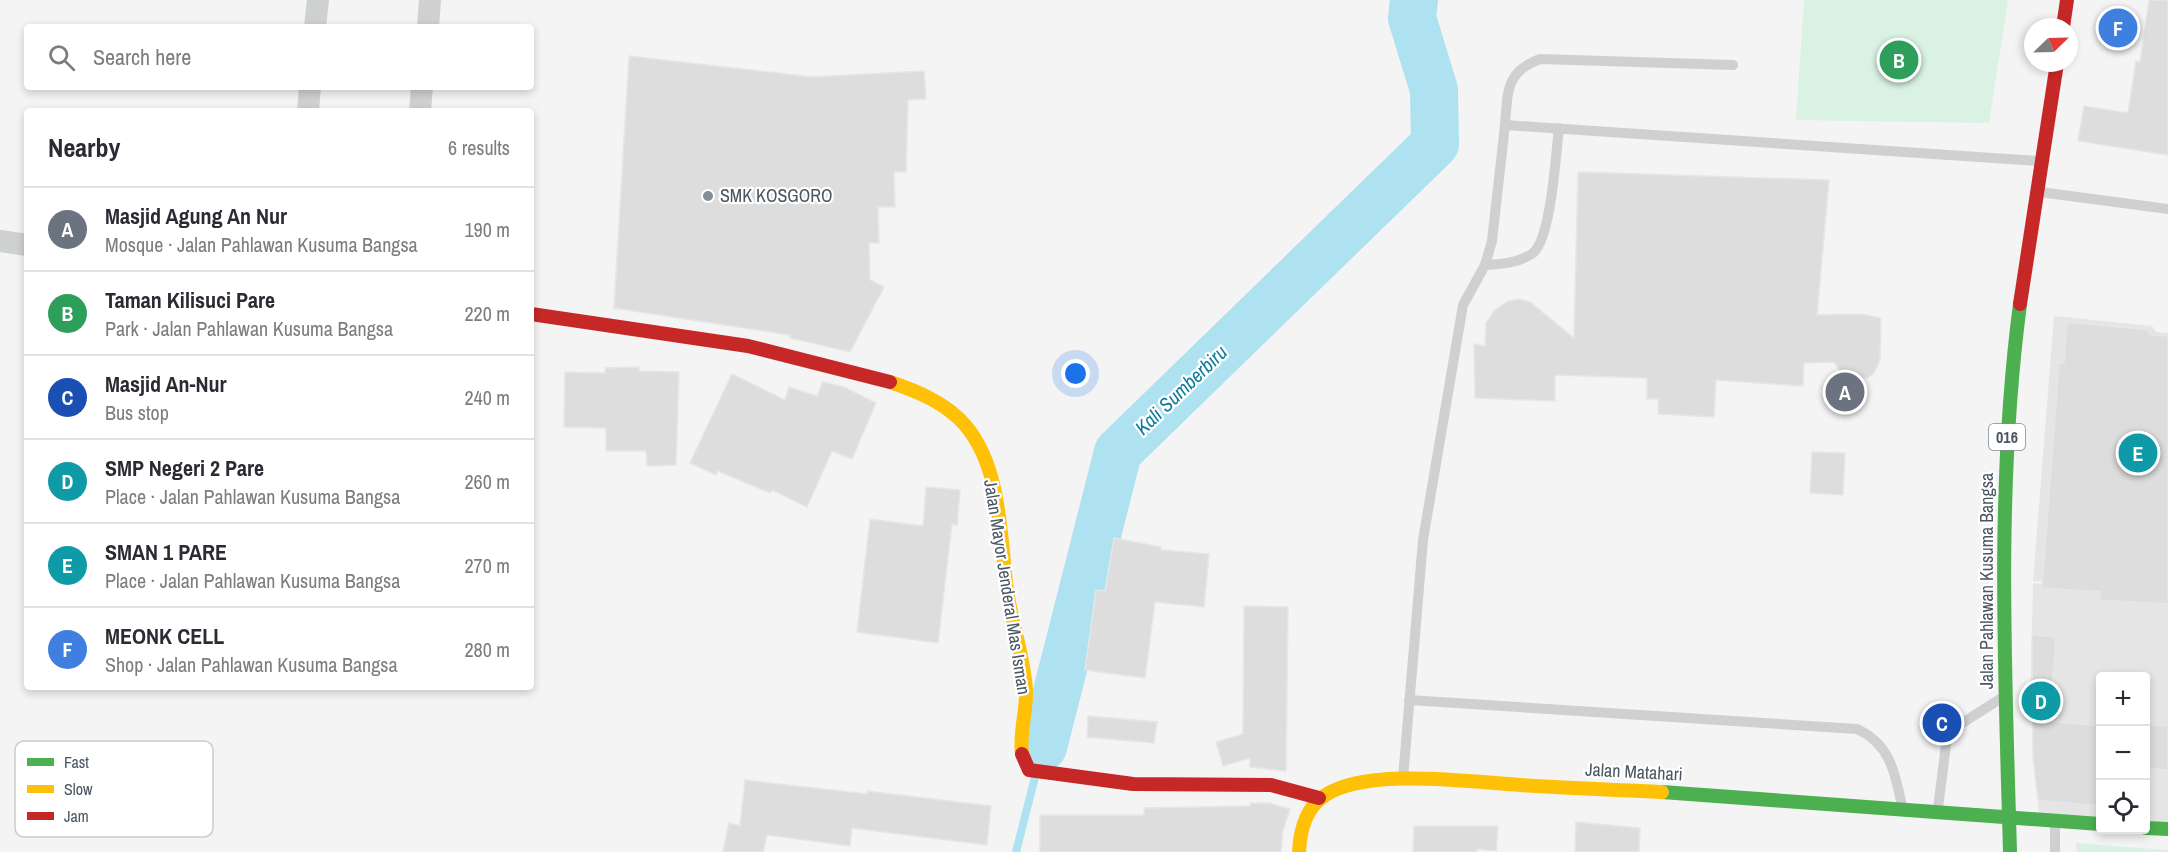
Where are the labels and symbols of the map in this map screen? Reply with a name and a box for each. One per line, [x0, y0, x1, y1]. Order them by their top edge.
pin: F [2098, 6, 2138, 51]
north arrow [2024, 18, 2078, 72]
pin: B [1880, 38, 1918, 82]
place label: SMK KOSGORO [720, 183, 832, 208]
marker: SMK KOSGORO [701, 189, 715, 203]
water label: Kali Sumberbiru [1129, 339, 1233, 441]
your location [1061, 359, 1090, 388]
pin: A [1826, 370, 1864, 414]
road number: 016 [1989, 424, 2025, 450]
pin: E [2118, 430, 2158, 476]
street label: Jalan Pahlawan Kusuma Bangsa [1974, 473, 1999, 689]
street label: Jalan Mayor Jenderal Mas Isman [978, 478, 1037, 696]
pin: D [2022, 678, 2060, 724]
pin: C [1922, 700, 1962, 746]
legend [15, 741, 213, 837]
text: Fast [64, 751, 89, 773]
street label: Jalan Matahari [1585, 756, 1683, 787]
text: Slow [64, 778, 93, 800]
text: Jam [64, 805, 89, 827]

